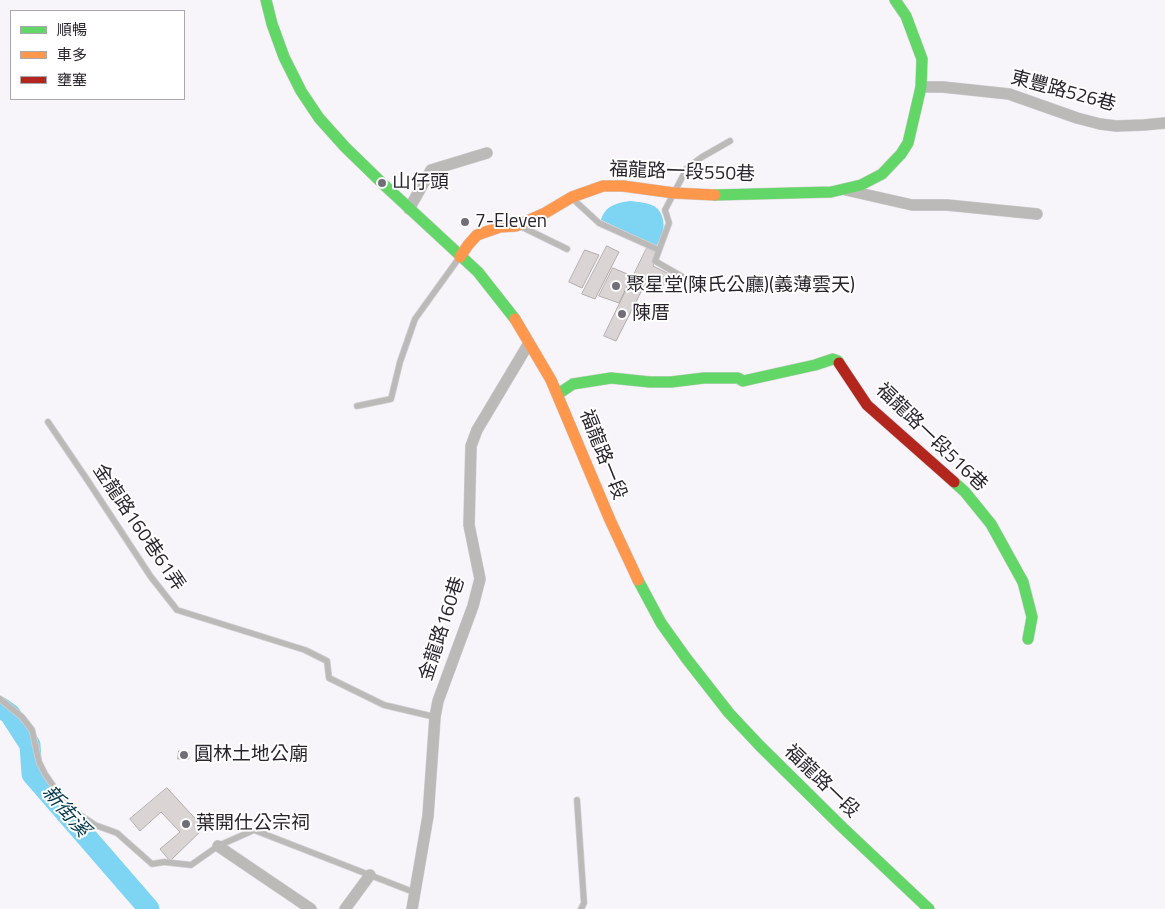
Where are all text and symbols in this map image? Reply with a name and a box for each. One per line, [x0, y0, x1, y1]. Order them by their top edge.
legend [10, 10, 185, 100]
text: 順暢 [57, 18, 87, 41]
text: 車多 [57, 43, 87, 66]
street label: 東豐路526巷 [1008, 67, 1118, 117]
text: 壅塞 [57, 68, 87, 91]
street label: 福龍路一段550巷 [609, 159, 755, 187]
place label: 山仔頭 [392, 172, 449, 194]
marker: 山仔頭 [376, 177, 388, 189]
place label: 7-Eleven [475, 211, 547, 233]
marker: 7-Eleven [459, 216, 471, 228]
place label: 聚星堂(陳氏公廳)(義薄雲天) [626, 275, 855, 297]
marker: 聚星堂(陳氏公廳)(義薄雲天) [610, 280, 622, 292]
place label: 陳厝 [632, 303, 670, 325]
marker: 陳厝 [616, 308, 628, 320]
street label: 福龍路一段516巷 [871, 379, 991, 497]
street label: 福龍路一段 [574, 407, 630, 503]
street label: 金龍路160巷61弄 [87, 460, 189, 596]
street label: 金龍路160巷 [415, 574, 471, 684]
street label: 福龍路一段 [779, 741, 863, 823]
place label: 圓林土地公廟 [194, 744, 308, 766]
marker: 圓林土地公廟 [178, 749, 190, 761]
water label: 新街溪 [36, 781, 94, 843]
place label: 葉開仕公宗祠 [196, 813, 310, 835]
marker: 葉開仕公宗祠 [180, 818, 192, 830]

